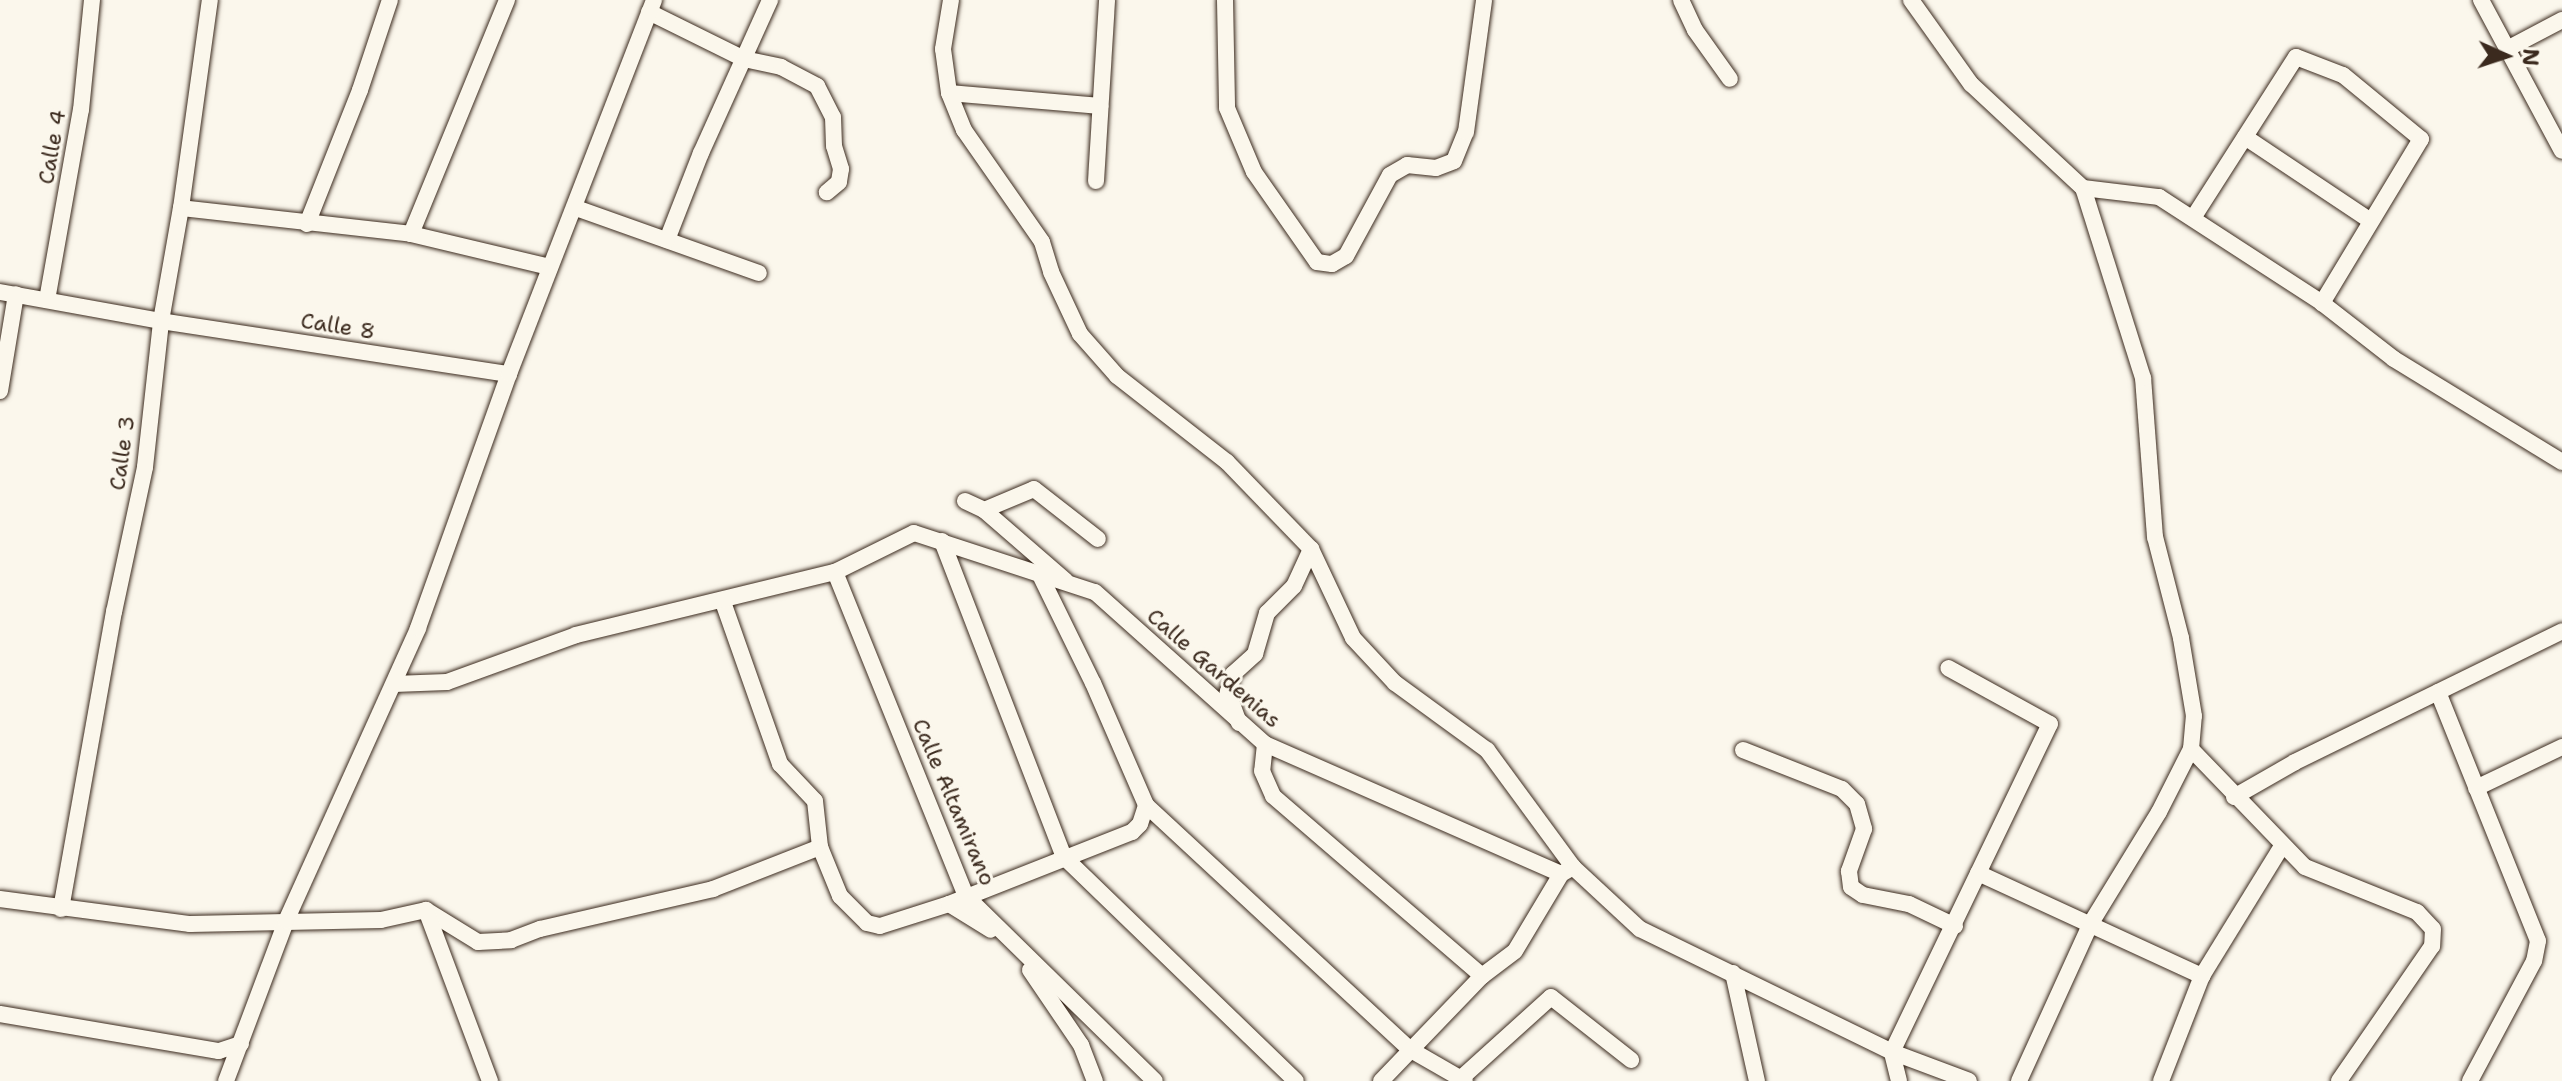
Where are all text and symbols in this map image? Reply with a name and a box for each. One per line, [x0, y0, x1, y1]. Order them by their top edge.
north arrow [2466, 16, 2546, 96]
text: N [2516, 48, 2545, 67]
street label: Calle 4 [32, 108, 72, 186]
street label: Calle 8 [299, 307, 377, 345]
street label: Calle 3 [104, 414, 140, 492]
street label: Calle Gardenias [1142, 603, 1286, 733]
street label: Calle Altamirano [907, 715, 1001, 889]

